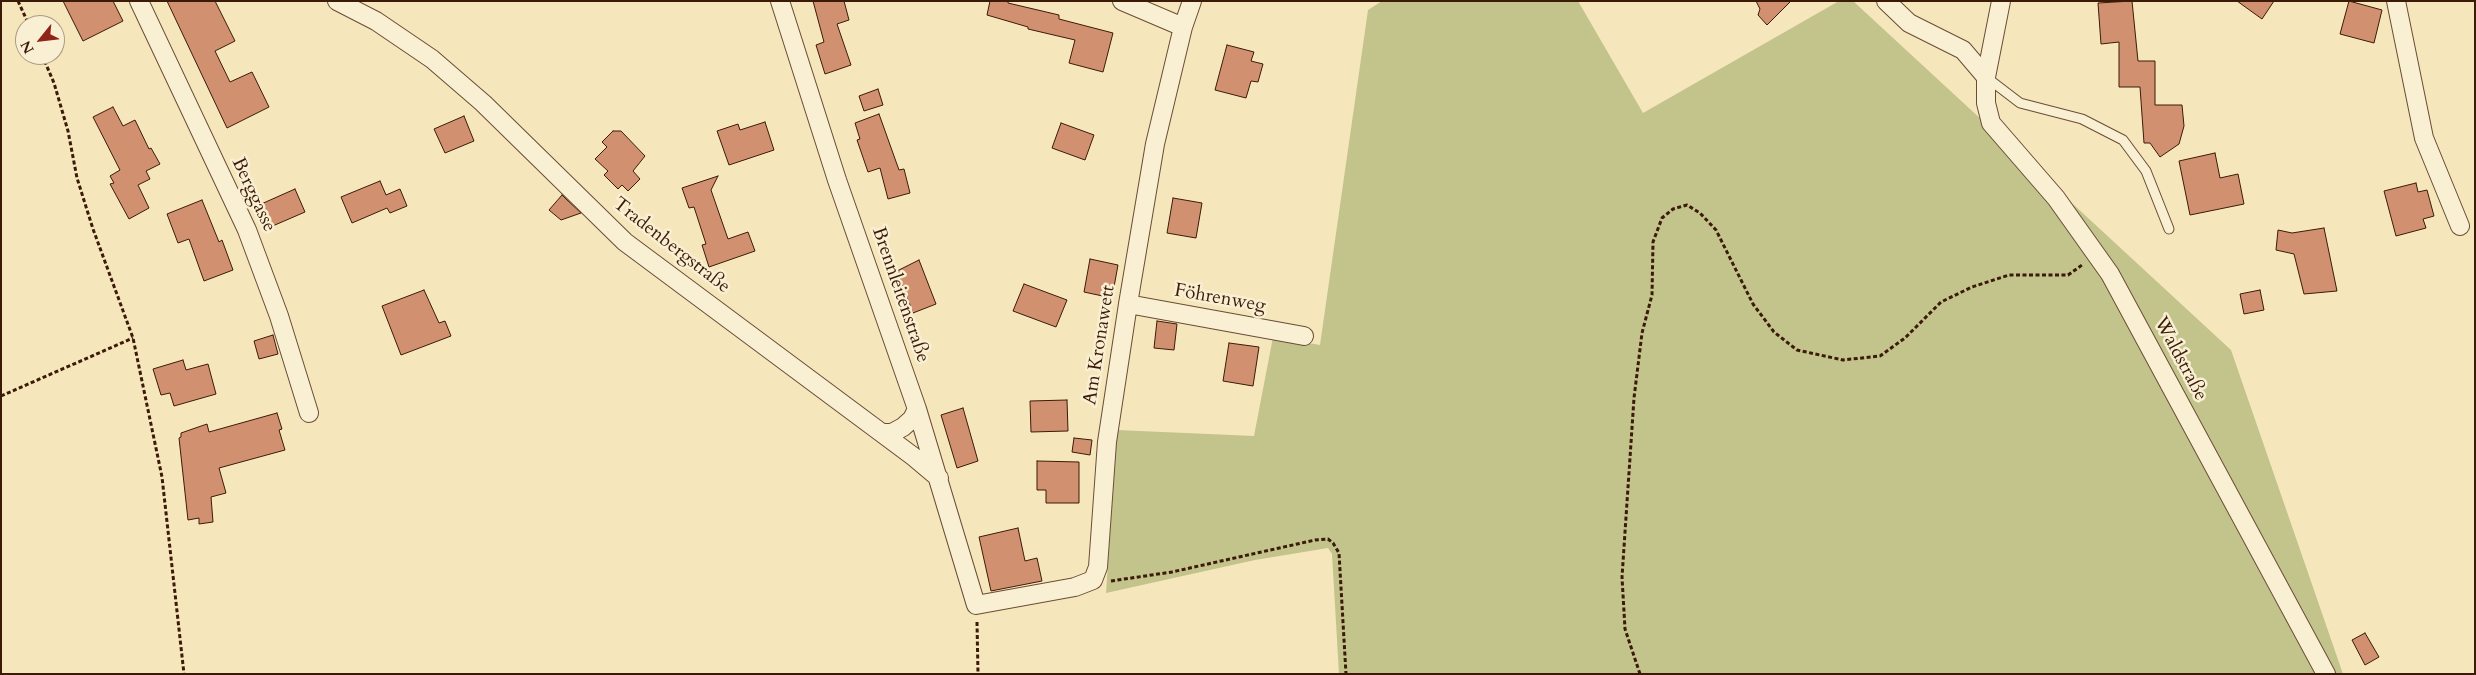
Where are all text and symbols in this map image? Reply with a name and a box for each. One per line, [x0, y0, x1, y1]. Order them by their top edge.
north arrow [15, 15, 65, 65]
text: N [16, 37, 39, 57]
street label: Berggasse [226, 154, 280, 236]
street label: Tradenbergstraße [608, 193, 734, 299]
street label: Brennleitenstraße [866, 224, 934, 366]
street label: Föhrenweg [1173, 280, 1267, 318]
street label: Am Kronawett [1079, 284, 1121, 406]
street label: Waldstraße [2148, 313, 2212, 405]

